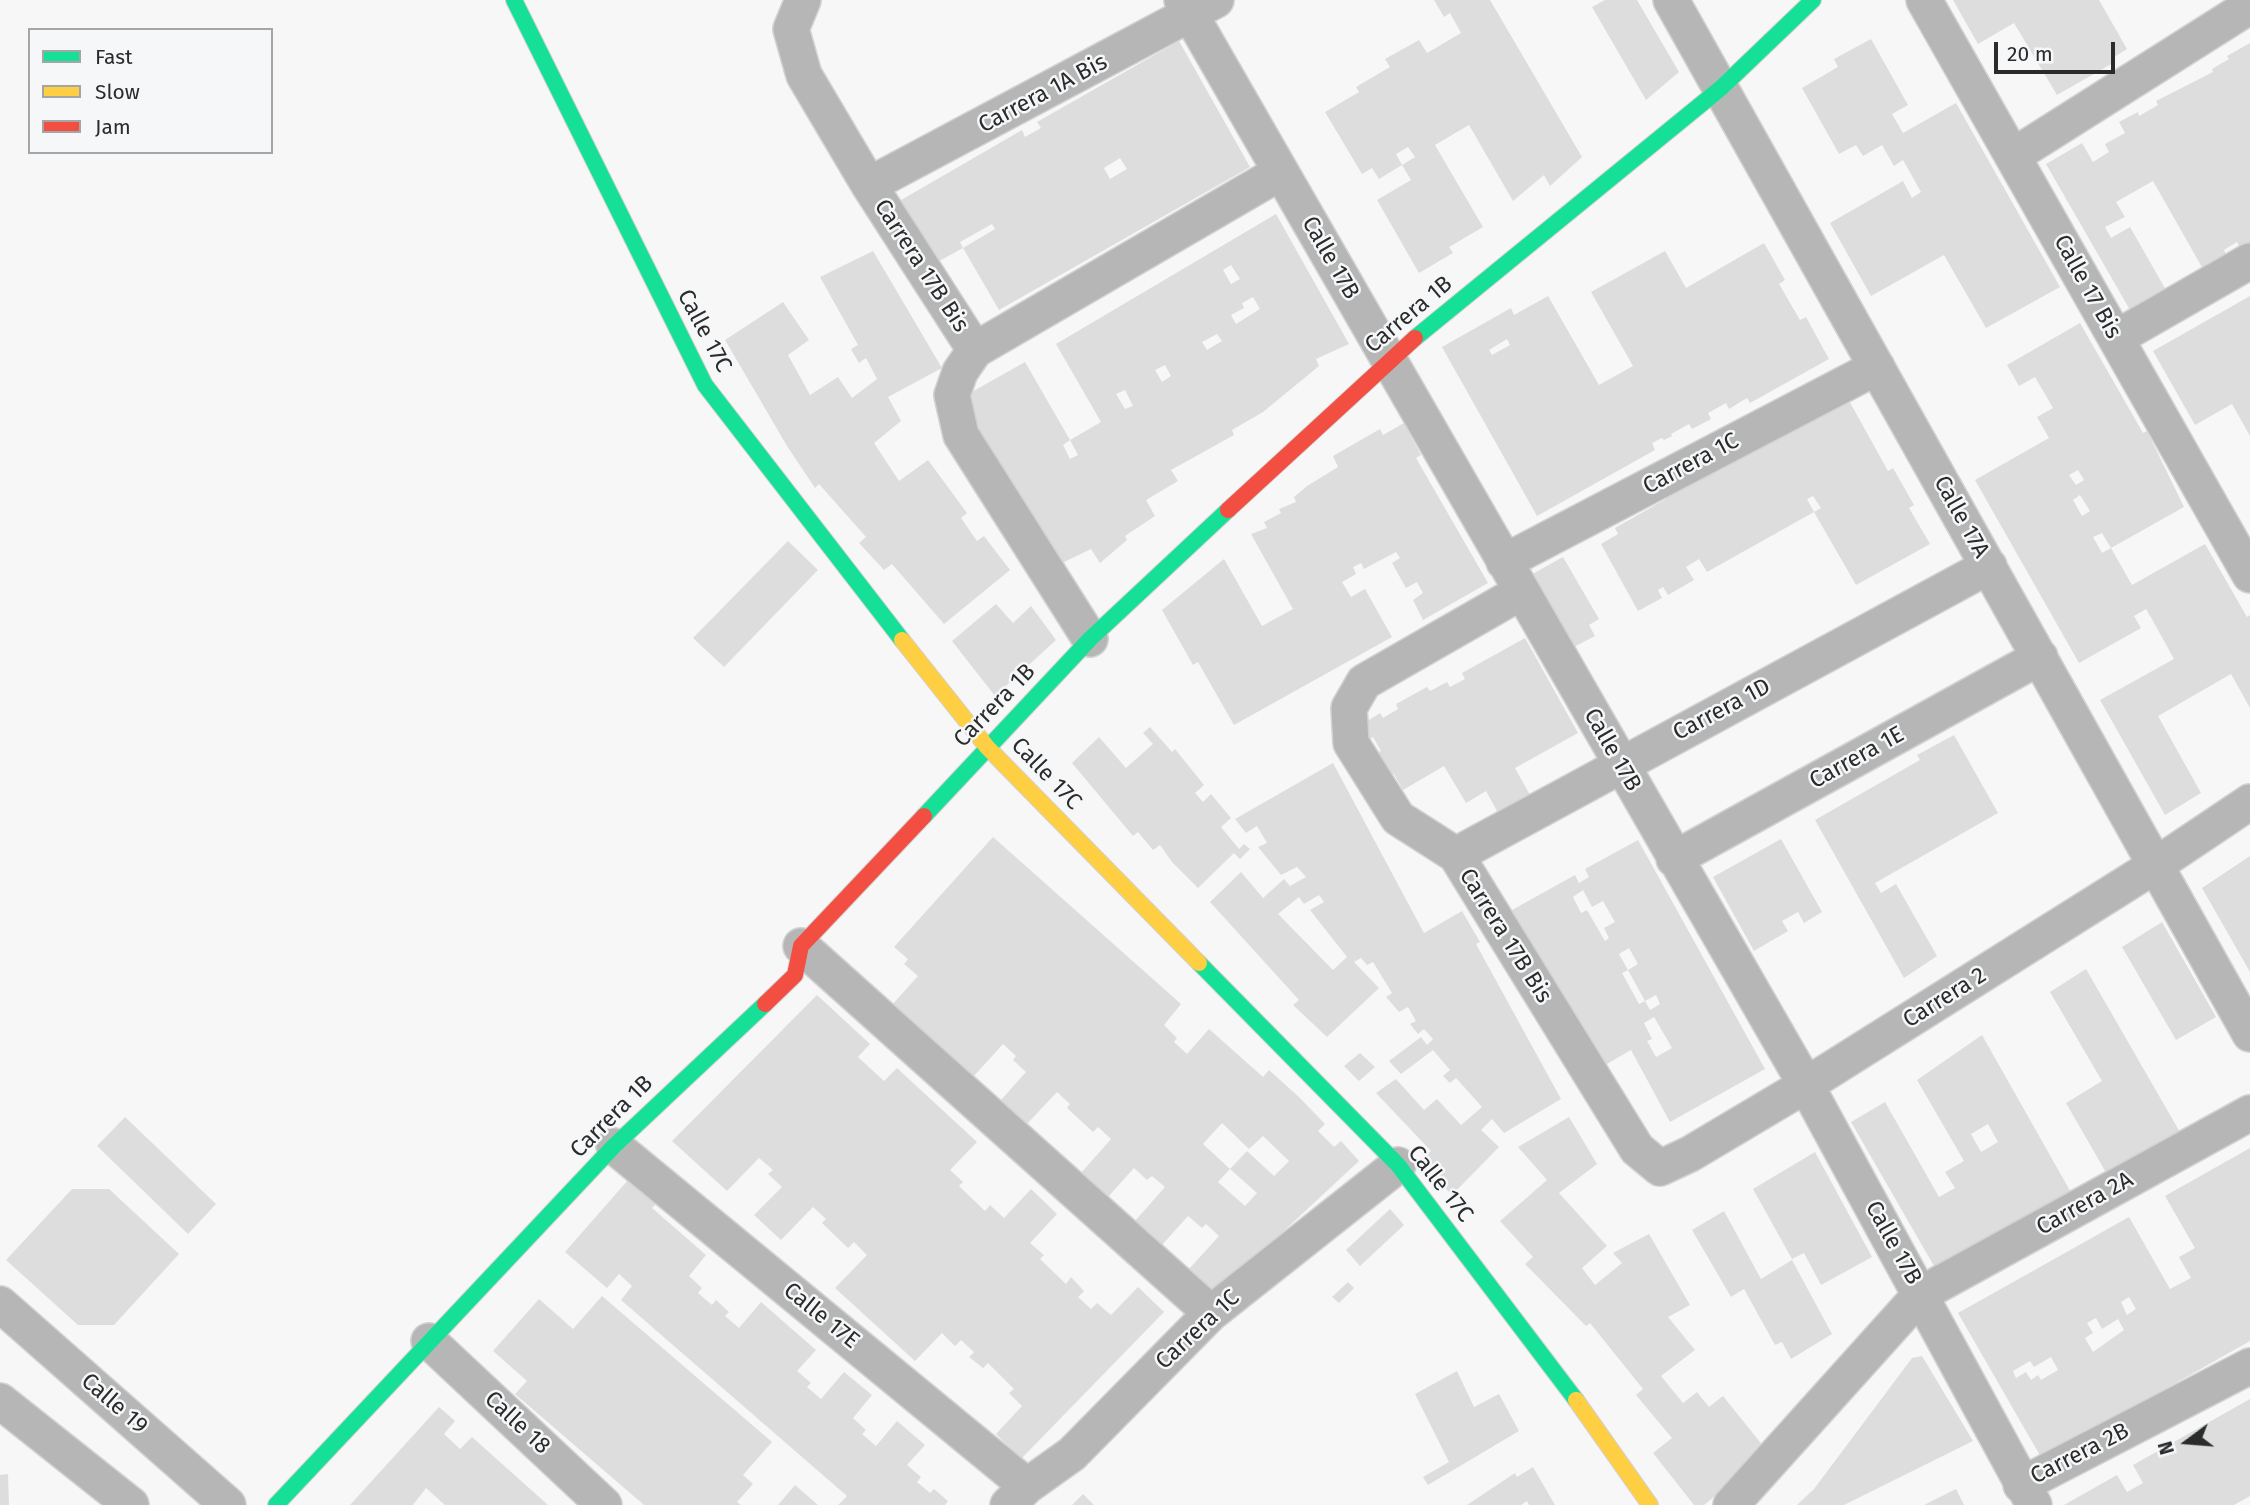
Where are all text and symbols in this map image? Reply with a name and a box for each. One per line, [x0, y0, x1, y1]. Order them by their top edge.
legend [28, 28, 273, 154]
scale bar [1998, 28, 2119, 72]
text: 20 m [2007, 41, 2053, 67]
text: Fast [95, 44, 133, 70]
street label: Carrera 1A Bis [974, 49, 1112, 139]
text: Slow [95, 79, 140, 105]
text: Jam [95, 114, 131, 140]
street label: Carrera 17B Bis [868, 194, 974, 338]
street label: Calle 17B [1295, 212, 1365, 304]
street label: Calle 17 Bis [2047, 230, 2127, 344]
street label: Carrera 1B [1360, 271, 1458, 359]
street label: Calle 17C [671, 285, 737, 377]
street label: Carrera 1C [1638, 427, 1744, 501]
street label: Calle 17A [1927, 471, 1995, 563]
street label: Carrera 1B [948, 659, 1042, 753]
street label: Carrera 1D [1669, 673, 1775, 747]
street label: Calle 17B [1577, 704, 1647, 796]
street label: Carrera 1E [1805, 721, 1909, 795]
street label: Calle 17C [1005, 732, 1087, 816]
street label: Carrera 17B Bis [1453, 864, 1557, 1008]
street label: Carrera 2 [1898, 962, 1992, 1034]
street label: Carrera 1B [565, 1070, 659, 1164]
street label: Calle 17C [1401, 1140, 1479, 1228]
street label: Carrera 2A [2032, 1166, 2138, 1242]
street label: Calle 17B [1859, 1196, 1927, 1290]
street label: Calle 17E [778, 1277, 864, 1355]
street label: Carrera 1C [1150, 1284, 1246, 1376]
street label: Calle 19 [75, 1368, 153, 1440]
street label: Calle 18 [478, 1386, 556, 1460]
north arrow [2152, 1407, 2222, 1477]
street label: Carrera 2B [2026, 1417, 2134, 1491]
text: N [2154, 1439, 2179, 1457]

